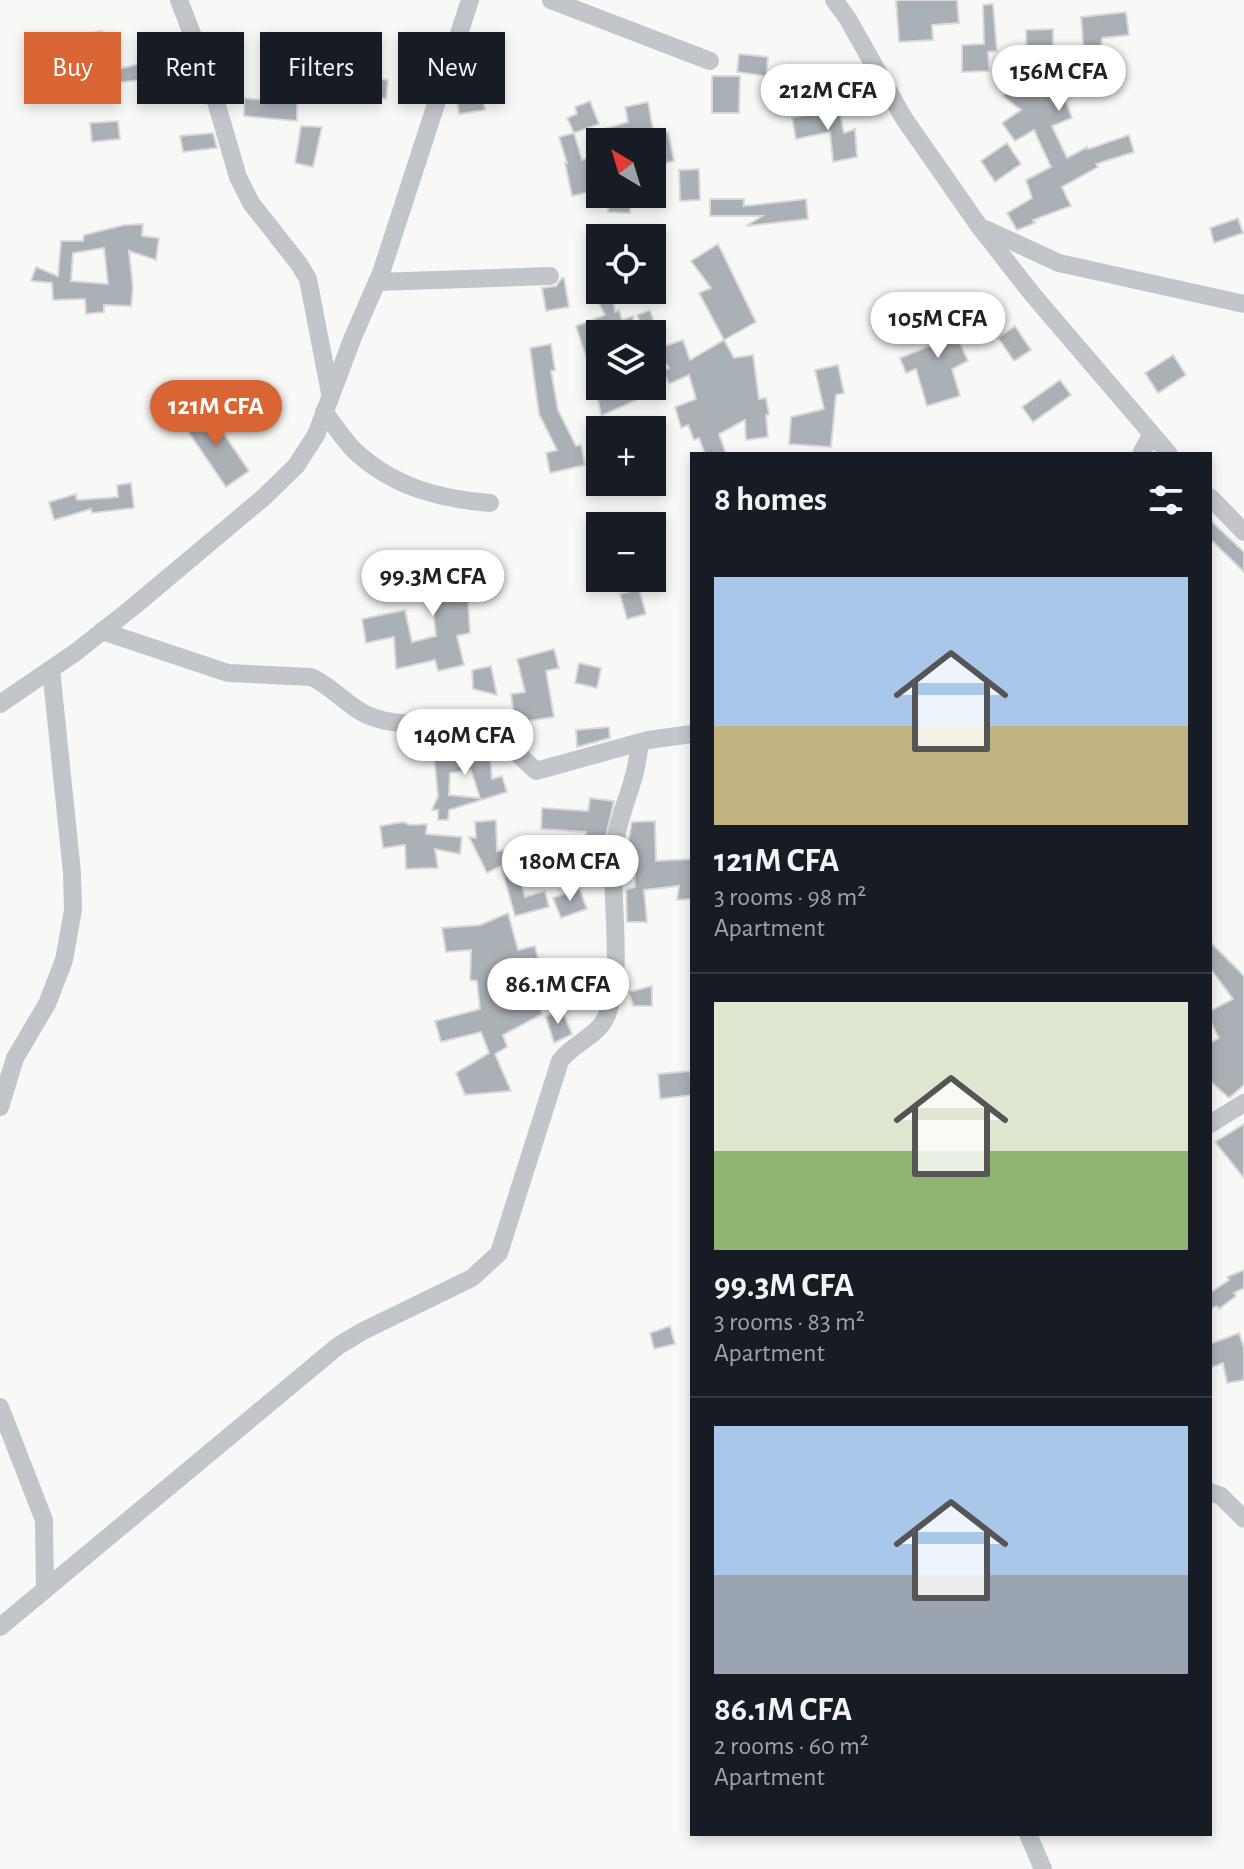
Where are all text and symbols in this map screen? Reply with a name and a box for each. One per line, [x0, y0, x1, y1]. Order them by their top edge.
chip: Buy [24, 32, 121, 104]
chip: Rent [137, 32, 244, 104]
chip: Filters [260, 32, 382, 104]
chip: New [398, 32, 505, 104]
pin: 156M CFA [976, 45, 1142, 113]
text: 156M CFA [1010, 58, 1108, 84]
pin: 212M CFA [745, 64, 911, 132]
text: 212M CFA [779, 77, 877, 103]
north arrow [586, 128, 666, 208]
map controls [586, 128, 666, 592]
button: locate [586, 224, 666, 304]
pin: 105M CFA [855, 292, 1021, 360]
text: 105M CFA [888, 305, 988, 331]
button: layers [586, 320, 666, 400]
pin: 121M CFA [133, 380, 299, 448]
text: 121M CFA [168, 393, 264, 419]
button: + [586, 416, 666, 496]
icon: filters [1144, 478, 1188, 522]
text: 8 homes [714, 483, 827, 517]
button: − [586, 512, 666, 592]
pin: 99.3M CFA [341, 550, 525, 618]
text: 99.3M CFA [379, 563, 487, 589]
icon: home [879, 629, 1023, 773]
pin: 140M CFA [382, 709, 548, 777]
text: 140M CFA [415, 722, 515, 748]
pin: 180M CFA [487, 835, 653, 903]
text: 121M CFA [714, 844, 839, 878]
text: 180M CFA [520, 848, 620, 874]
text: 3 rooms · 98 m² [714, 884, 866, 910]
text: Apartment [714, 915, 825, 941]
pin: 86.1M CFA [466, 958, 650, 1026]
text: 86.1M CFA [505, 971, 611, 997]
icon: home [879, 1054, 1023, 1198]
text: 99.3M CFA [714, 1269, 854, 1303]
text: 3 rooms · 83 m² [714, 1309, 865, 1335]
text: Apartment [714, 1340, 825, 1366]
icon: home [879, 1478, 1023, 1622]
text: 86.1M CFA [714, 1693, 852, 1727]
text: 2 rooms · 60 m² [714, 1733, 869, 1759]
text: Apartment [714, 1764, 825, 1790]

